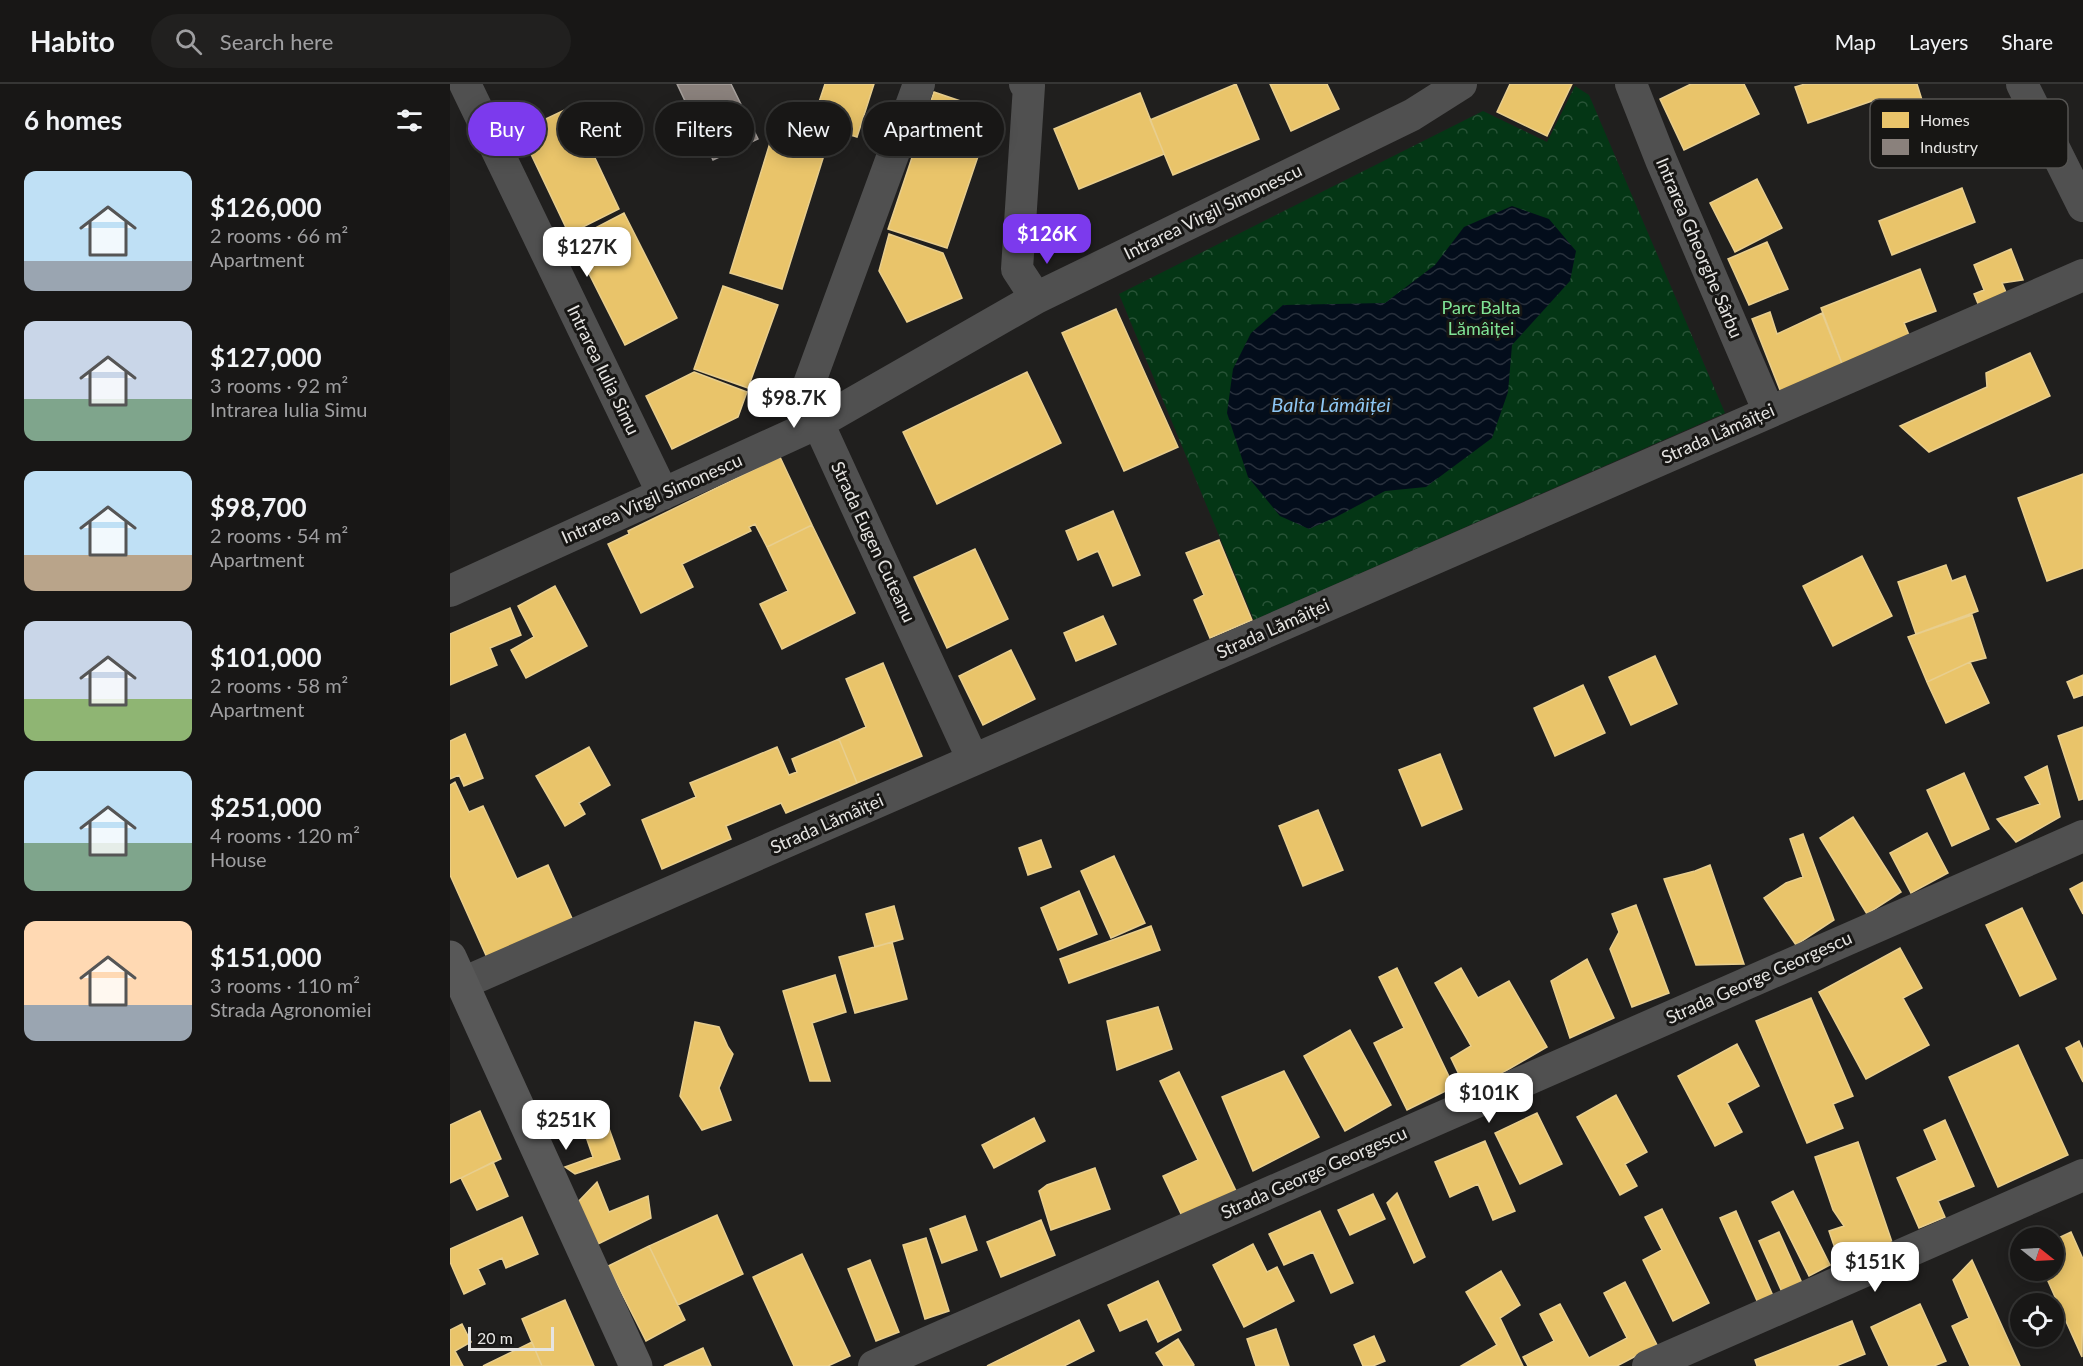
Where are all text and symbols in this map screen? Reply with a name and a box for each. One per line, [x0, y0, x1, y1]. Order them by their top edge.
search box [151, 14, 571, 68]
text: Habito [30, 24, 115, 58]
icon: search [172, 25, 205, 58]
text: Search here [220, 28, 333, 55]
text: Map [1835, 29, 1876, 54]
text: Layers [1909, 29, 1968, 54]
text: Share [2001, 29, 2053, 54]
legend [1870, 99, 2068, 168]
chip: Buy [468, 102, 546, 156]
chip: Rent [558, 102, 643, 156]
chip: Filters [655, 102, 754, 156]
chip: New [766, 102, 851, 156]
chip: Apartment [863, 102, 1004, 156]
text: 6 homes [24, 104, 122, 136]
icon: filters [393, 104, 426, 137]
text: Homes [1920, 110, 1970, 129]
text: Industry [1920, 137, 1979, 156]
street label: Intrarea Gheorghe Sârbu [1652, 154, 1748, 341]
street label: Intrarea Virgil Simonescu [1120, 158, 1305, 264]
text: $126,000 [210, 191, 322, 223]
icon: home [72, 195, 144, 267]
pin: $126K [1005, 214, 1089, 265]
text: $126K [1017, 221, 1077, 245]
text: 2 rooms · 66 m² [210, 223, 348, 247]
pin: $127K [545, 227, 629, 278]
text: $127K [557, 234, 617, 258]
text: Apartment [210, 247, 304, 271]
park label: Parc Balta Lămâiței [1442, 296, 1520, 339]
street label: Intrarea Iulia Simu [563, 301, 645, 438]
text: $127,000 [210, 341, 322, 373]
icon: home [72, 345, 144, 417]
text: 3 rooms · 92 m² [210, 373, 348, 397]
pin: $98.7K [745, 378, 843, 429]
text: $98.7K [762, 385, 826, 409]
water label: Balta Lămâiței [1271, 392, 1391, 416]
text: Intrarea Iulia Simu [210, 397, 368, 421]
street label: Strada Lămâiței [1658, 398, 1777, 468]
street label: Intrarea Virgil Simonescu [558, 448, 745, 548]
street label: Strada Eugen Cuteanu [827, 458, 921, 626]
text: $98,700 [210, 491, 307, 523]
icon: home [72, 495, 144, 567]
text: 2 rooms · 54 m² [210, 523, 348, 547]
text: Apartment [210, 547, 304, 571]
street label: Strada Lămâiței [1213, 593, 1332, 663]
text: $101,000 [210, 641, 322, 673]
icon: home [72, 645, 144, 717]
text: 2 rooms · 58 m² [210, 673, 348, 697]
text: Apartment [210, 697, 304, 721]
street label: Strada Lămâiței [767, 788, 886, 858]
text: $251,000 [210, 791, 322, 823]
icon: home [72, 795, 144, 867]
text: 4 rooms · 120 m² [210, 823, 360, 847]
text: House [210, 847, 267, 871]
street label: Strada George Georgescu [1662, 926, 1855, 1028]
text: $151,000 [210, 941, 322, 973]
icon: home [72, 945, 144, 1017]
text: 3 rooms · 110 m² [210, 973, 360, 997]
text: Strada Agronomiei [210, 997, 371, 1021]
pin: $101K [1447, 1073, 1531, 1124]
text: $101K [1459, 1080, 1519, 1104]
pin: $251K [524, 1100, 608, 1151]
text: $251K [536, 1107, 596, 1131]
street label: Strada George Georgescu [1217, 1121, 1410, 1223]
north arrow [2010, 1227, 2064, 1281]
map controls [2010, 1227, 2064, 1347]
pin: $151K [1833, 1242, 1917, 1293]
text: $151K [1845, 1249, 1905, 1273]
button: locate [2010, 1293, 2064, 1347]
scale bar [468, 1324, 554, 1352]
text: 20 m [477, 1328, 513, 1347]

